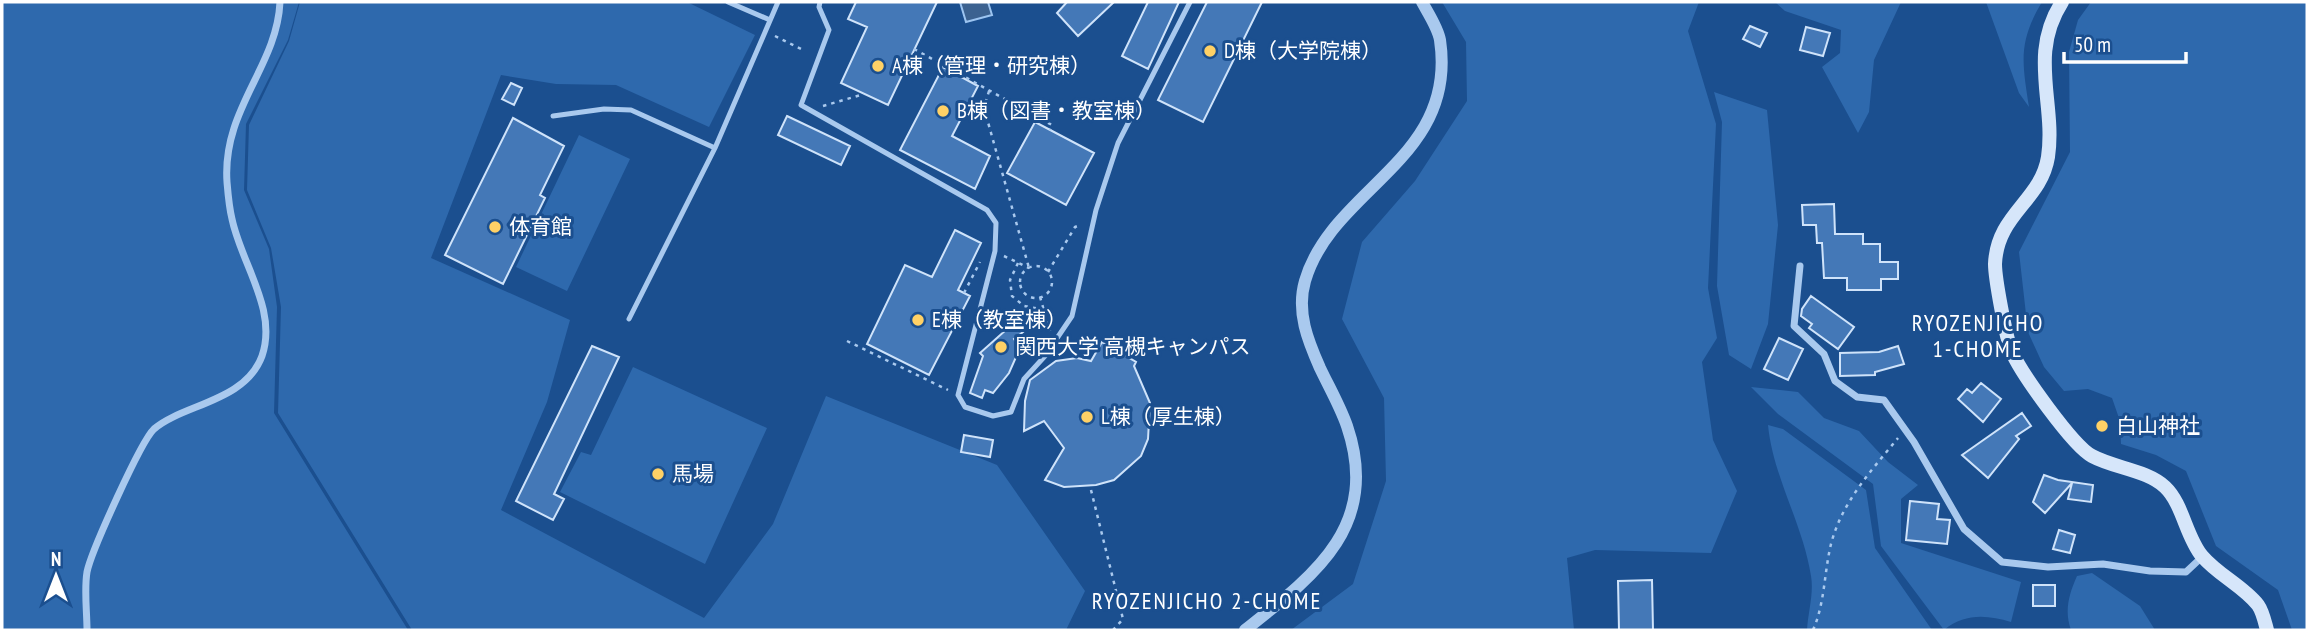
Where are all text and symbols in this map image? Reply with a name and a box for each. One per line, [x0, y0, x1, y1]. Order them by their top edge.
scale bar [2064, 21, 2186, 65]
text: 50 m [2074, 31, 2111, 58]
place label: D棟（大学院棟） [1224, 37, 1382, 64]
marker: D棟（大学院棟） [1202, 43, 1218, 59]
place label: A棟（管理・研究棟） [892, 52, 1091, 79]
marker: A棟（管理・研究棟） [870, 58, 886, 74]
place label: B棟（図書・教室棟） [957, 97, 1156, 124]
marker: B棟（図書・教室棟） [935, 103, 951, 119]
place label: 体育館 [509, 213, 572, 240]
marker: 体育館 [487, 219, 503, 235]
place label: E棟（教室棟） [932, 306, 1067, 333]
district label: RYOZENJICHO 1-CHOME [1912, 308, 2044, 363]
marker: E棟（教室棟） [910, 312, 926, 328]
place label: 関西大学 高槻キャンパス [1015, 333, 1250, 360]
marker: 関西大学 高槻キャンパス [993, 339, 1009, 355]
place label: L棟（厚生棟） [1101, 403, 1236, 430]
marker: L棟（厚生棟） [1079, 409, 1095, 425]
place label: 白山神社 [2116, 412, 2200, 439]
marker: 白山神社 [2094, 418, 2110, 434]
place label: 馬場 [672, 460, 714, 487]
marker: 馬場 [650, 466, 666, 482]
north arrow [21, 541, 91, 611]
text: N [51, 547, 61, 571]
district label: RYOZENJICHO 2-CHOME [1092, 586, 1322, 615]

